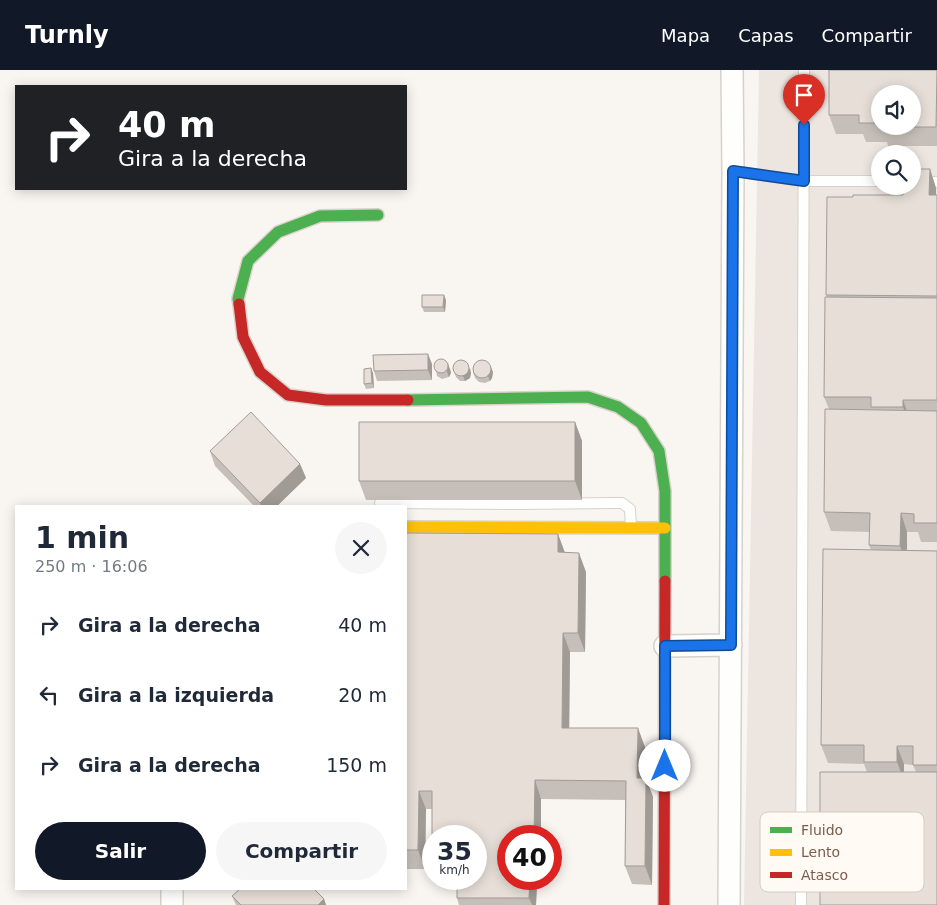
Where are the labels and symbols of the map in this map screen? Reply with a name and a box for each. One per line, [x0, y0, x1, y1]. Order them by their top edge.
pin [783, 74, 825, 125]
position arrow [638, 739, 690, 791]
legend [760, 812, 924, 892]
text: Fluido [801, 822, 843, 838]
speed limit sign: 40 [497, 825, 562, 890]
text: Lento [801, 844, 840, 860]
text: Atasco [801, 867, 848, 883]

